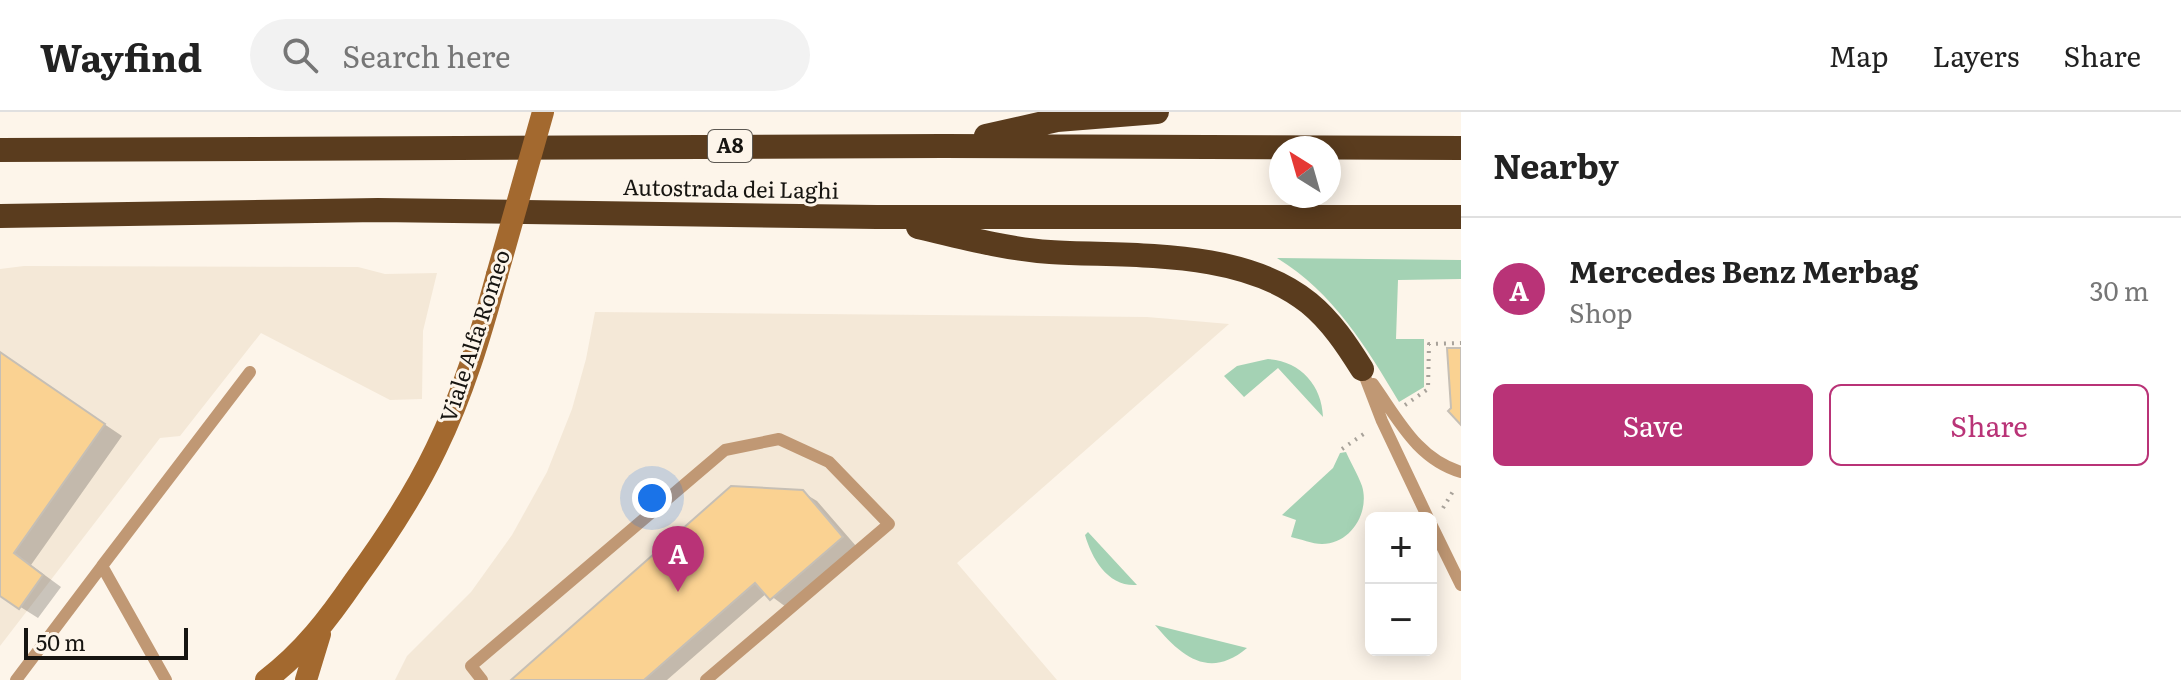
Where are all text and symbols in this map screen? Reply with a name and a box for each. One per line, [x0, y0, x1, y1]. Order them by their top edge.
search box [250, 19, 810, 91]
text: Wayfind [40, 27, 202, 84]
icon: search [278, 33, 322, 77]
text: Search here [342, 33, 511, 77]
text: Map [1829, 34, 1888, 76]
text: Layers [1932, 34, 2019, 76]
text: Share [2063, 34, 2141, 76]
road number: A8 [708, 130, 752, 162]
north arrow [1269, 136, 1341, 208]
text: Nearby [1493, 139, 1619, 189]
street label: Autostrada dei Laghi [623, 169, 839, 206]
street label: Viale Alfa Romeo [430, 245, 517, 426]
text: Mercedes Benz Merbag [1569, 248, 1918, 292]
text: A [1509, 270, 1529, 309]
text: 30 m [2089, 270, 2149, 309]
text: Shop [1569, 292, 1633, 331]
button: Save [1493, 384, 1813, 466]
button: Share [1829, 384, 2149, 466]
your location [632, 478, 672, 518]
map controls [1365, 512, 1437, 656]
button: + [1365, 512, 1437, 584]
pin: A [652, 526, 704, 592]
button: − [1365, 584, 1437, 656]
scale bar [24, 624, 188, 660]
text: 50 m [36, 625, 86, 658]

